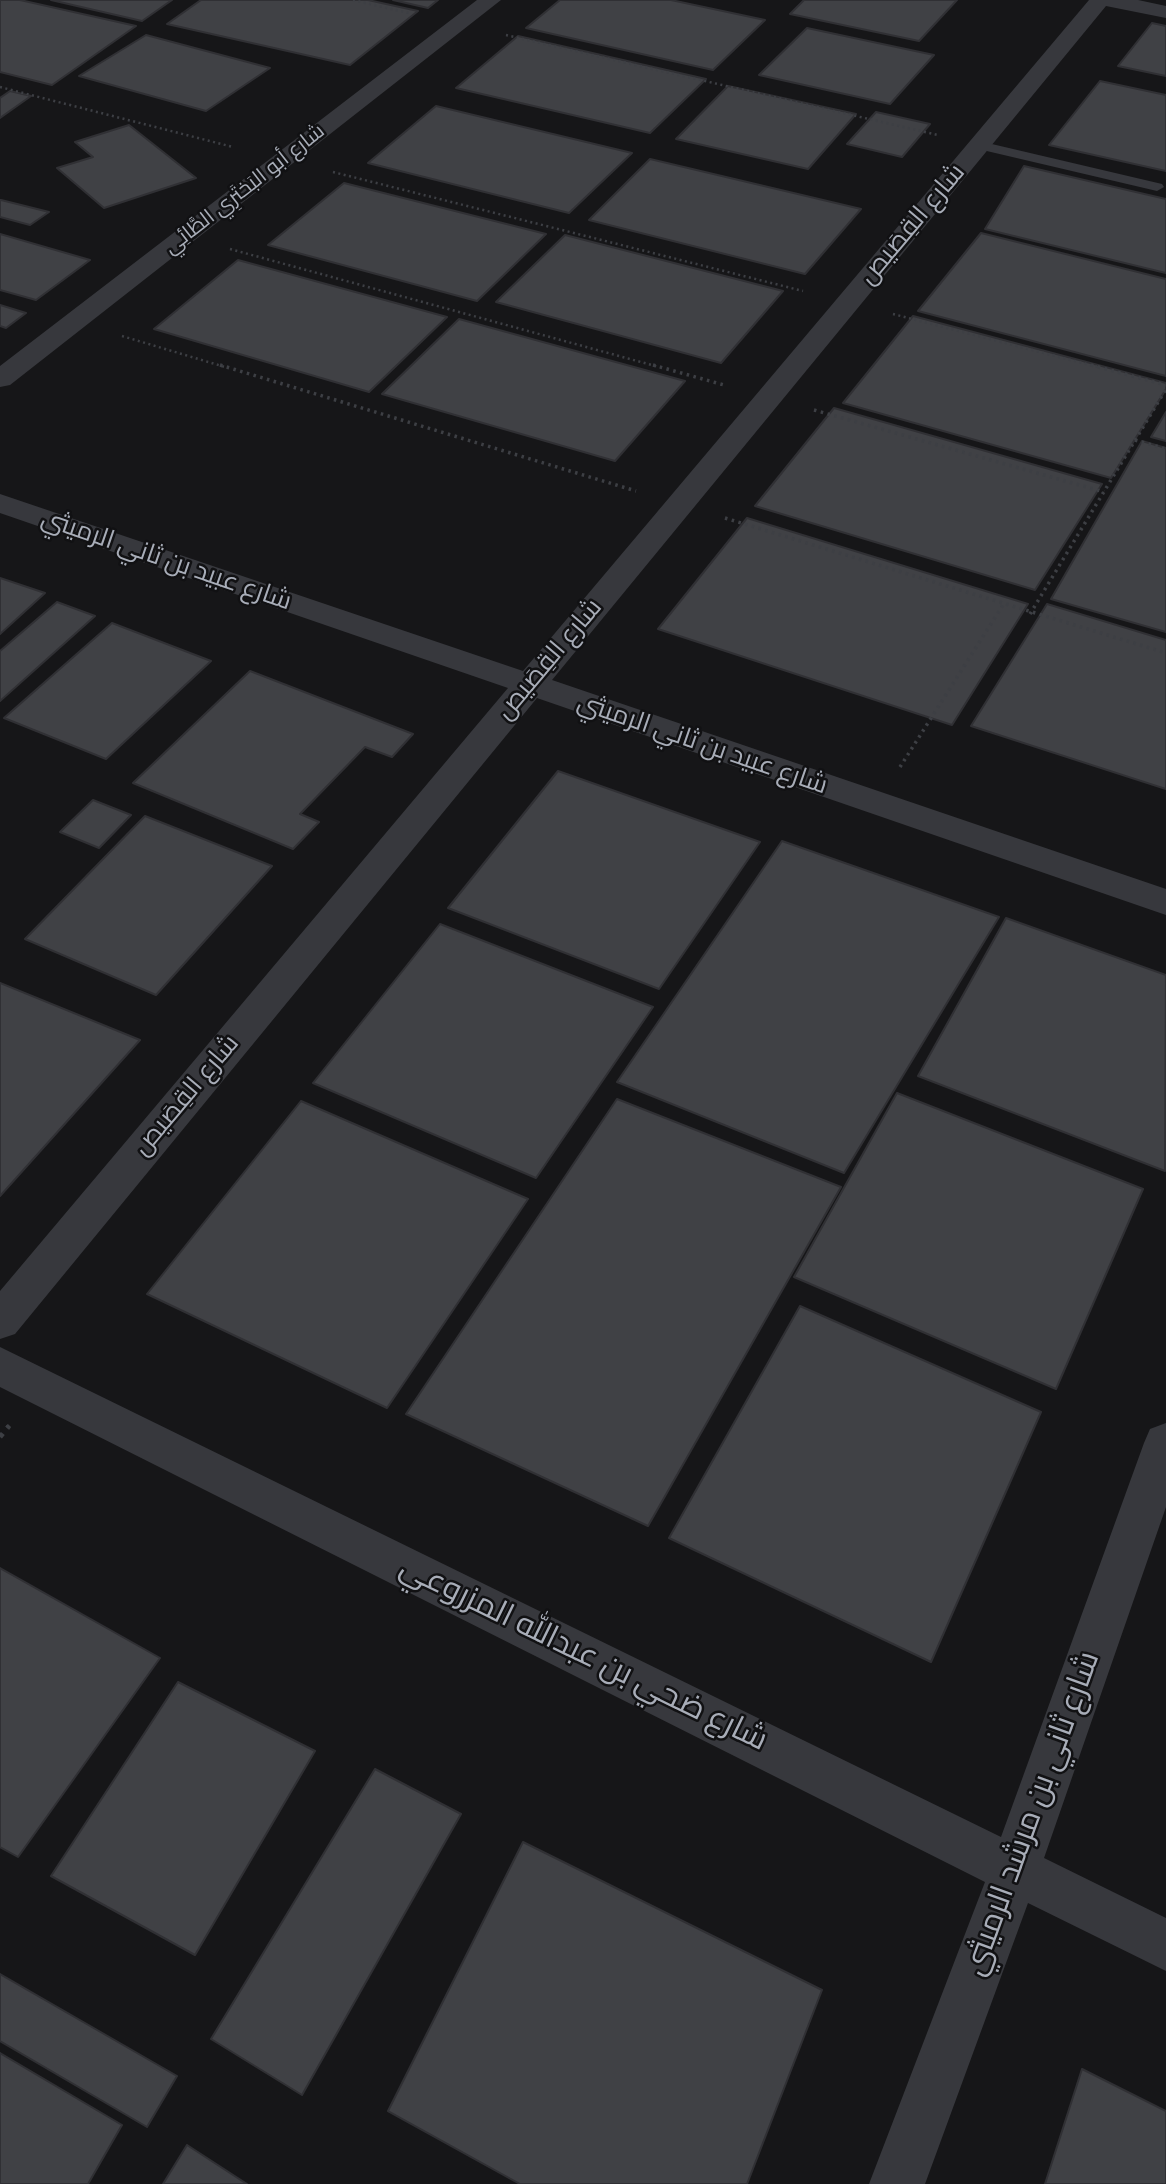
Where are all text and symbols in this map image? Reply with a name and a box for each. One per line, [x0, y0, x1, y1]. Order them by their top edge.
street label: شارع أبو البَختَرِي الطَّائِي [160, 119, 330, 261]
street label: شارع القِصَيص [853, 158, 973, 292]
street label: شارع عبيد بن ثاني الرميثي [37, 503, 295, 619]
street label: شارع القِصَيص [490, 593, 610, 727]
street label: شارع عبيد بن ثاني الرميثي [573, 687, 831, 803]
street label: شارع القِصَيص [127, 1029, 247, 1163]
street label: شارع ضحي بن عبدالله المزروعي [393, 1549, 773, 1761]
street label: شارع ثاني بن مرشد الرميثي [956, 1647, 1110, 1981]

